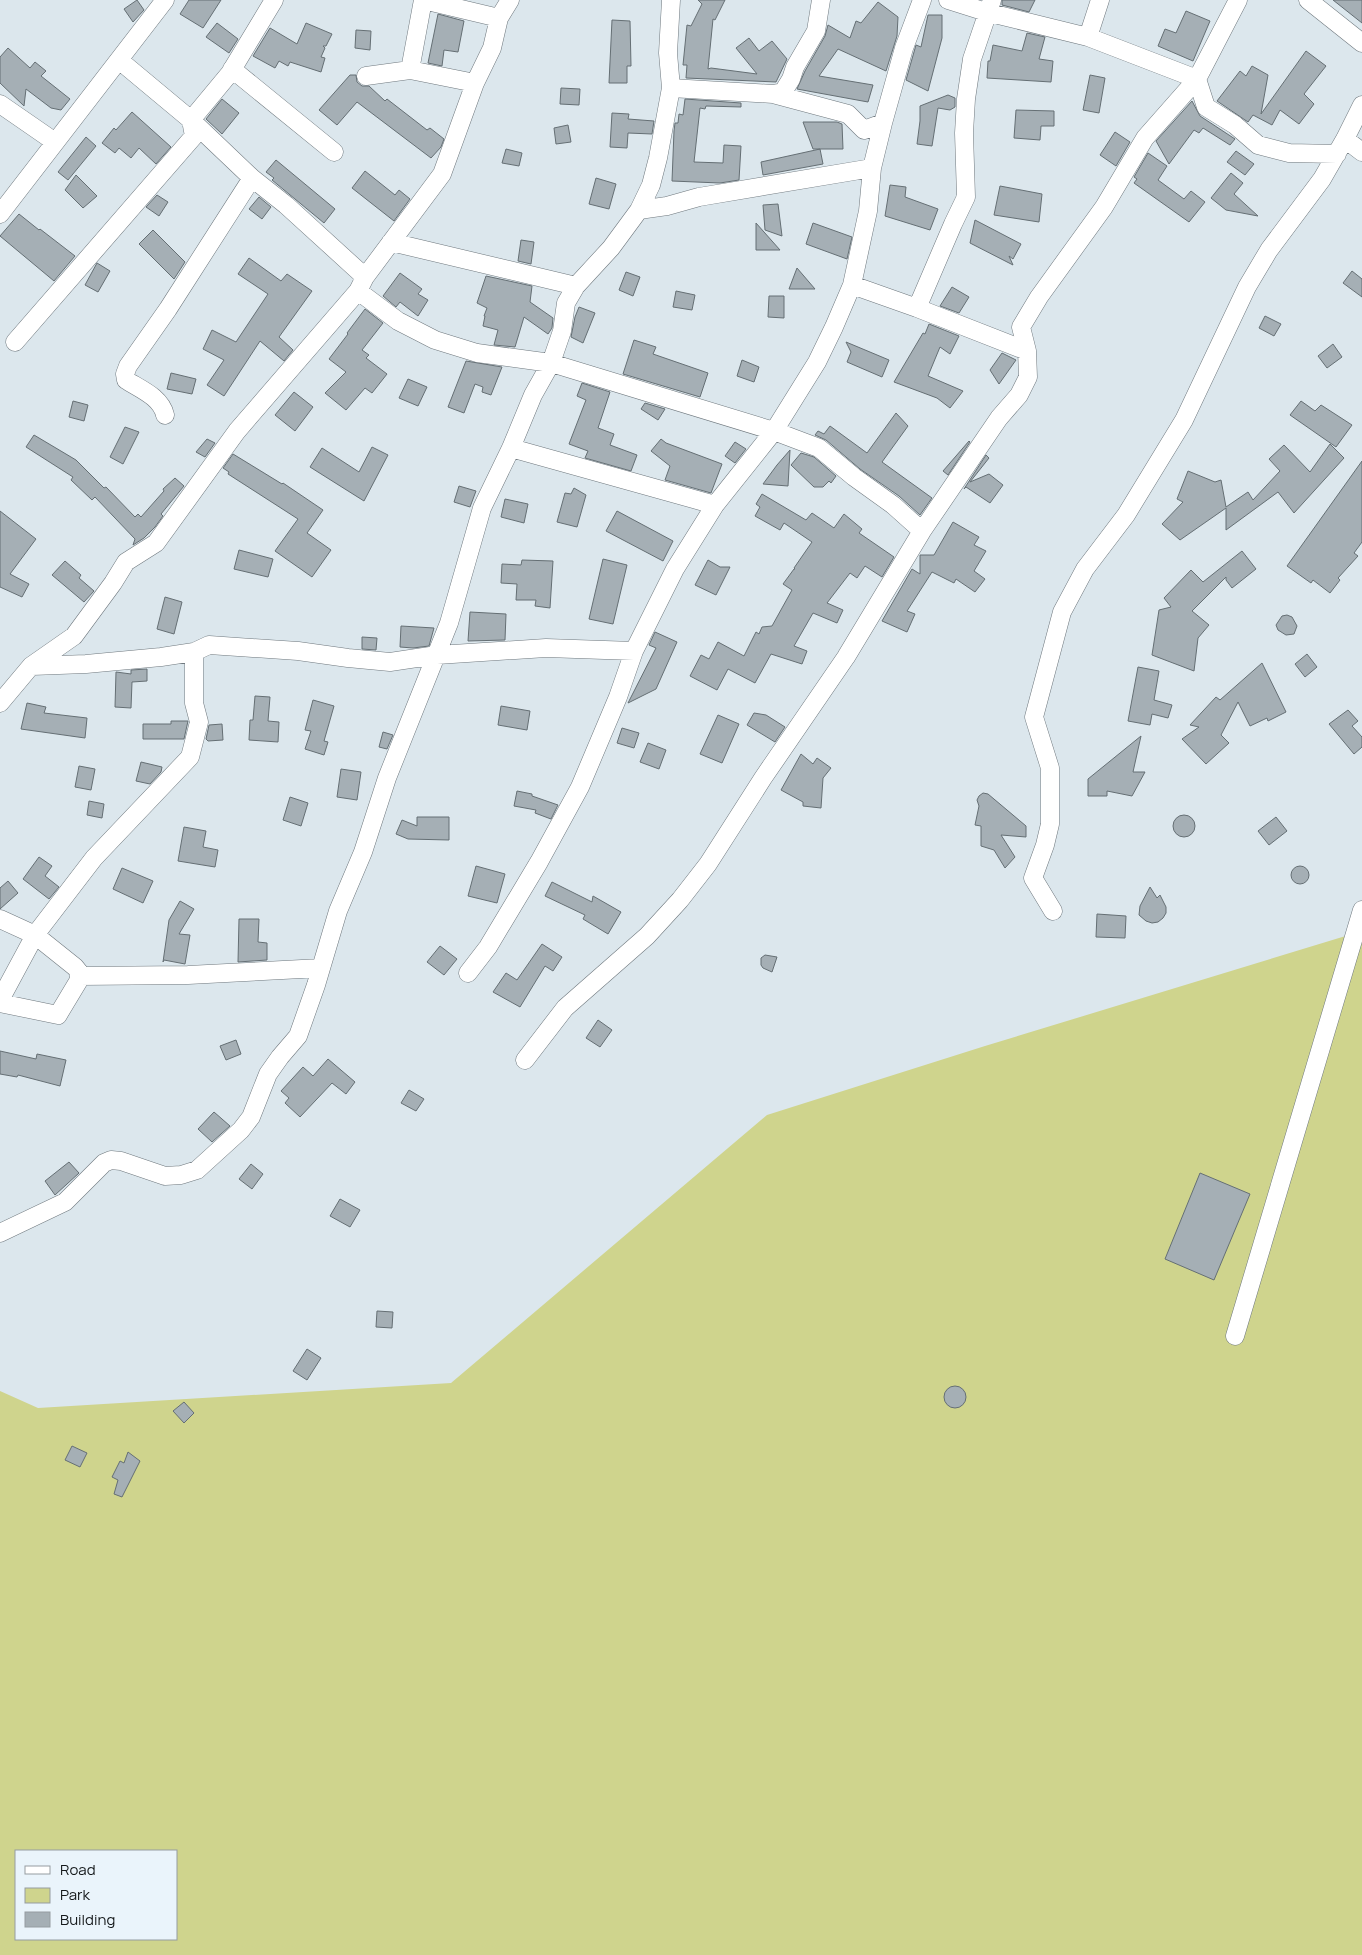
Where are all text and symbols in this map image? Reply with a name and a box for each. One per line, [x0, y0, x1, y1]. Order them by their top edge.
legend [15, 1850, 178, 1940]
text: Road [60, 1859, 96, 1880]
text: Park [60, 1884, 90, 1905]
text: Building [60, 1909, 115, 1930]

